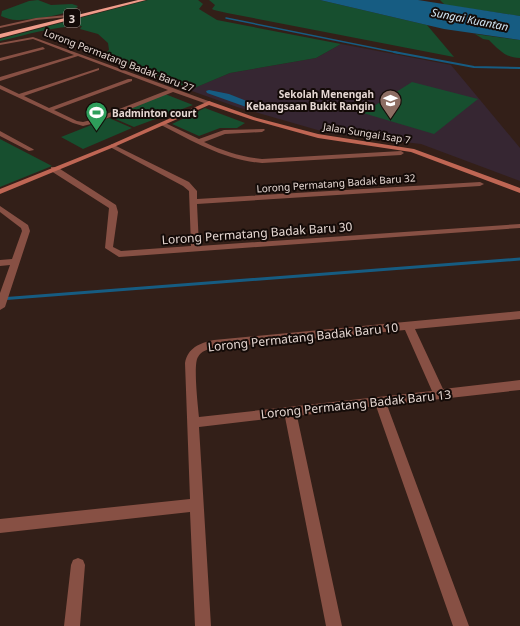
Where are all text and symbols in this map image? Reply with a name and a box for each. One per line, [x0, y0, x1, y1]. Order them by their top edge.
water label: Sungai Kuantan [430, 4, 510, 34]
road number: 3 [64, 9, 80, 27]
street label: Lorong Permatang Badak Baru 27 [42, 25, 196, 95]
place label: Sekolah Menengah Kebangsaan Bukit Rangin [246, 87, 374, 113]
school or university icon: Sekolah Menengah Kebangsaan Bukit Rangin [377, 87, 403, 120]
sports icon: Badminton court [84, 100, 110, 133]
place label: Badminton court [112, 106, 197, 120]
street label: Jalan Sungai Isap 7 [321, 119, 412, 147]
street label: Lorong Permatang Badak Baru 32 [256, 170, 416, 196]
street label: Lorong Permatang Badak Baru 30 [161, 218, 353, 248]
street label: Lorong Permatang Badak Baru 10 [207, 319, 399, 355]
street label: Lorong Permatang Badak Baru 13 [260, 386, 452, 422]

